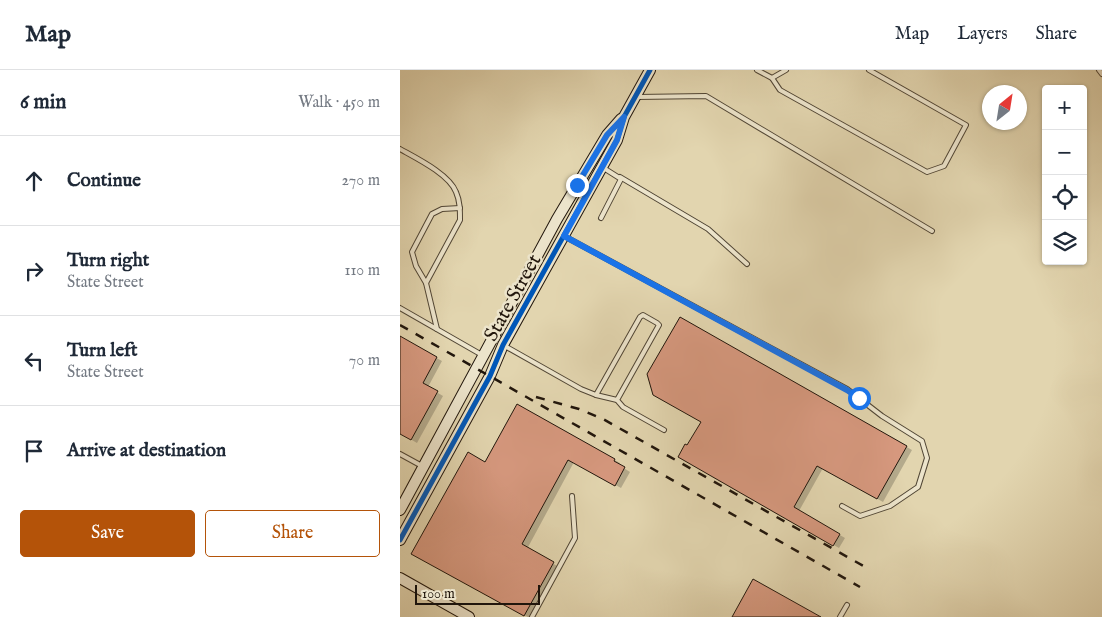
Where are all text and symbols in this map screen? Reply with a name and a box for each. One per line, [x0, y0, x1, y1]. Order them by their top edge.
text: Map [25, 19, 71, 50]
text: Map [895, 23, 929, 46]
text: Layers [957, 23, 1008, 46]
text: Share [1036, 23, 1077, 46]
north arrow [982, 85, 1027, 130]
map controls [1042, 85, 1087, 265]
button: + [1042, 85, 1087, 130]
text: 6 min [20, 89, 66, 116]
text: Walk · 450 m [298, 93, 380, 113]
button: − [1042, 130, 1087, 175]
icon: ahead [20, 167, 48, 195]
text: Continue [67, 169, 141, 193]
text: 270 m [341, 171, 380, 191]
route end [566, 174, 589, 197]
button: locate [1042, 175, 1087, 220]
button: layers [1042, 220, 1087, 265]
text: Turn right [67, 249, 149, 273]
street label: State Street [479, 250, 547, 346]
icon: right [20, 257, 48, 285]
text: 110 m [344, 261, 380, 281]
text: State Street [67, 273, 144, 293]
text: Turn left [67, 339, 138, 363]
icon: left [20, 347, 48, 375]
text: 70 m [349, 351, 380, 371]
text: State Street [67, 363, 144, 383]
route start [848, 387, 871, 410]
icon: arrive [20, 437, 48, 465]
text: Arrive at destination [67, 439, 226, 463]
button: Save [20, 510, 195, 557]
button: Share [205, 510, 380, 557]
scale bar [415, 582, 540, 605]
text: 100 m [422, 585, 455, 603]

